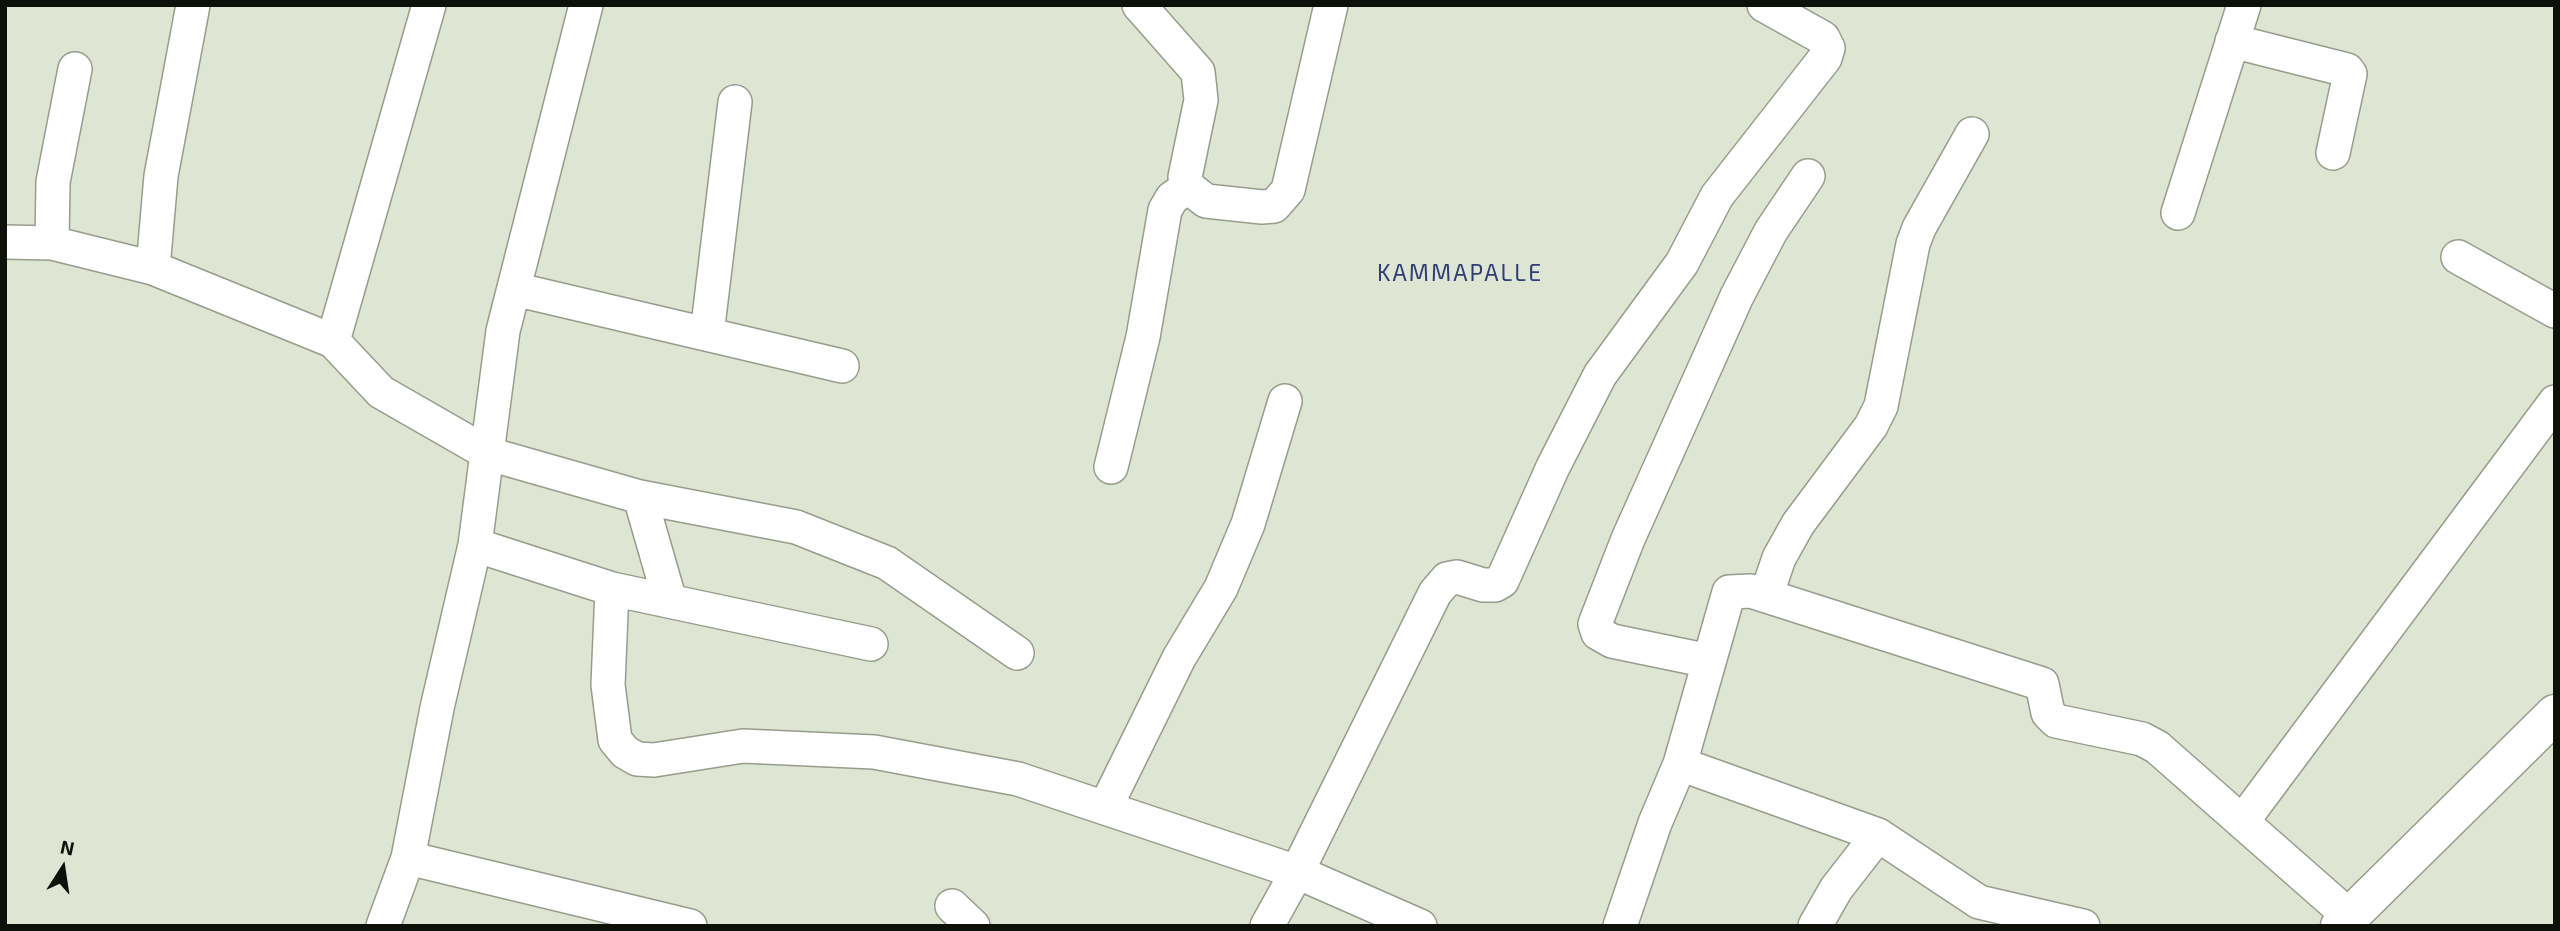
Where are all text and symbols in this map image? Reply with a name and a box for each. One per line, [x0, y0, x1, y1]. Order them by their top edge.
district label: KAMMAPALLE [1378, 259, 1542, 287]
north arrow [28, 833, 98, 903]
text: N [58, 834, 77, 860]

